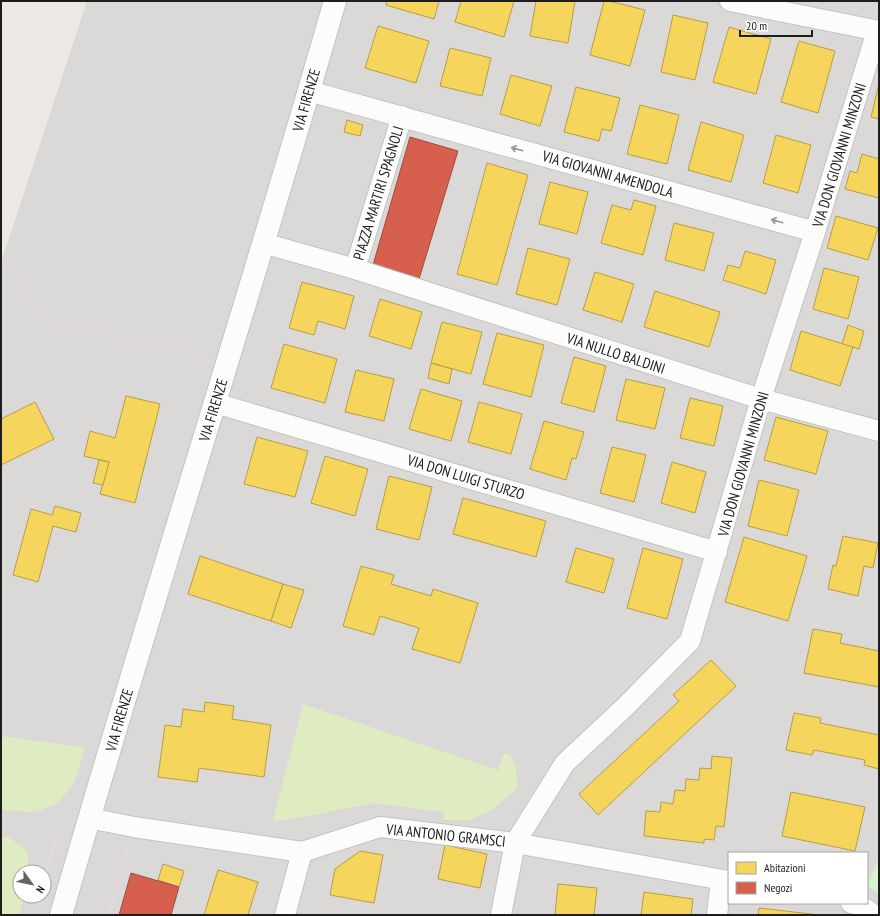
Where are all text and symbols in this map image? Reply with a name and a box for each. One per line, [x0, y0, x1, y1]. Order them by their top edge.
scale bar [740, 12, 812, 38]
text: 20 m [746, 18, 767, 33]
street label: VIA FIRENZE [288, 66, 324, 135]
street label: VIA DON GIOVANNI MINZONI [808, 81, 870, 230]
street label: PIAZZA MARTIRI SPAGNOLI [349, 124, 407, 262]
one-way arrow [511, 144, 524, 152]
street label: VIA GIOVANNI AMENDOLA [539, 146, 677, 202]
one-way arrow [771, 217, 784, 225]
street label: VIA NULLO BALDINI [563, 328, 668, 378]
street label: VIA FIRENZE [194, 376, 232, 445]
street label: VIA DON GIOVANNI MINZONI [713, 389, 773, 540]
street label: VIA DON LUIGI STURZO [404, 450, 527, 504]
street label: VIA FIRENZE [101, 686, 137, 755]
street label: VIA ANTONIO GRAMSCI [384, 819, 507, 851]
legend [728, 852, 868, 904]
text: Abitazioni [764, 860, 806, 875]
north arrow [12, 864, 52, 904]
text: Negozi [764, 880, 792, 895]
text: N [33, 883, 48, 896]

